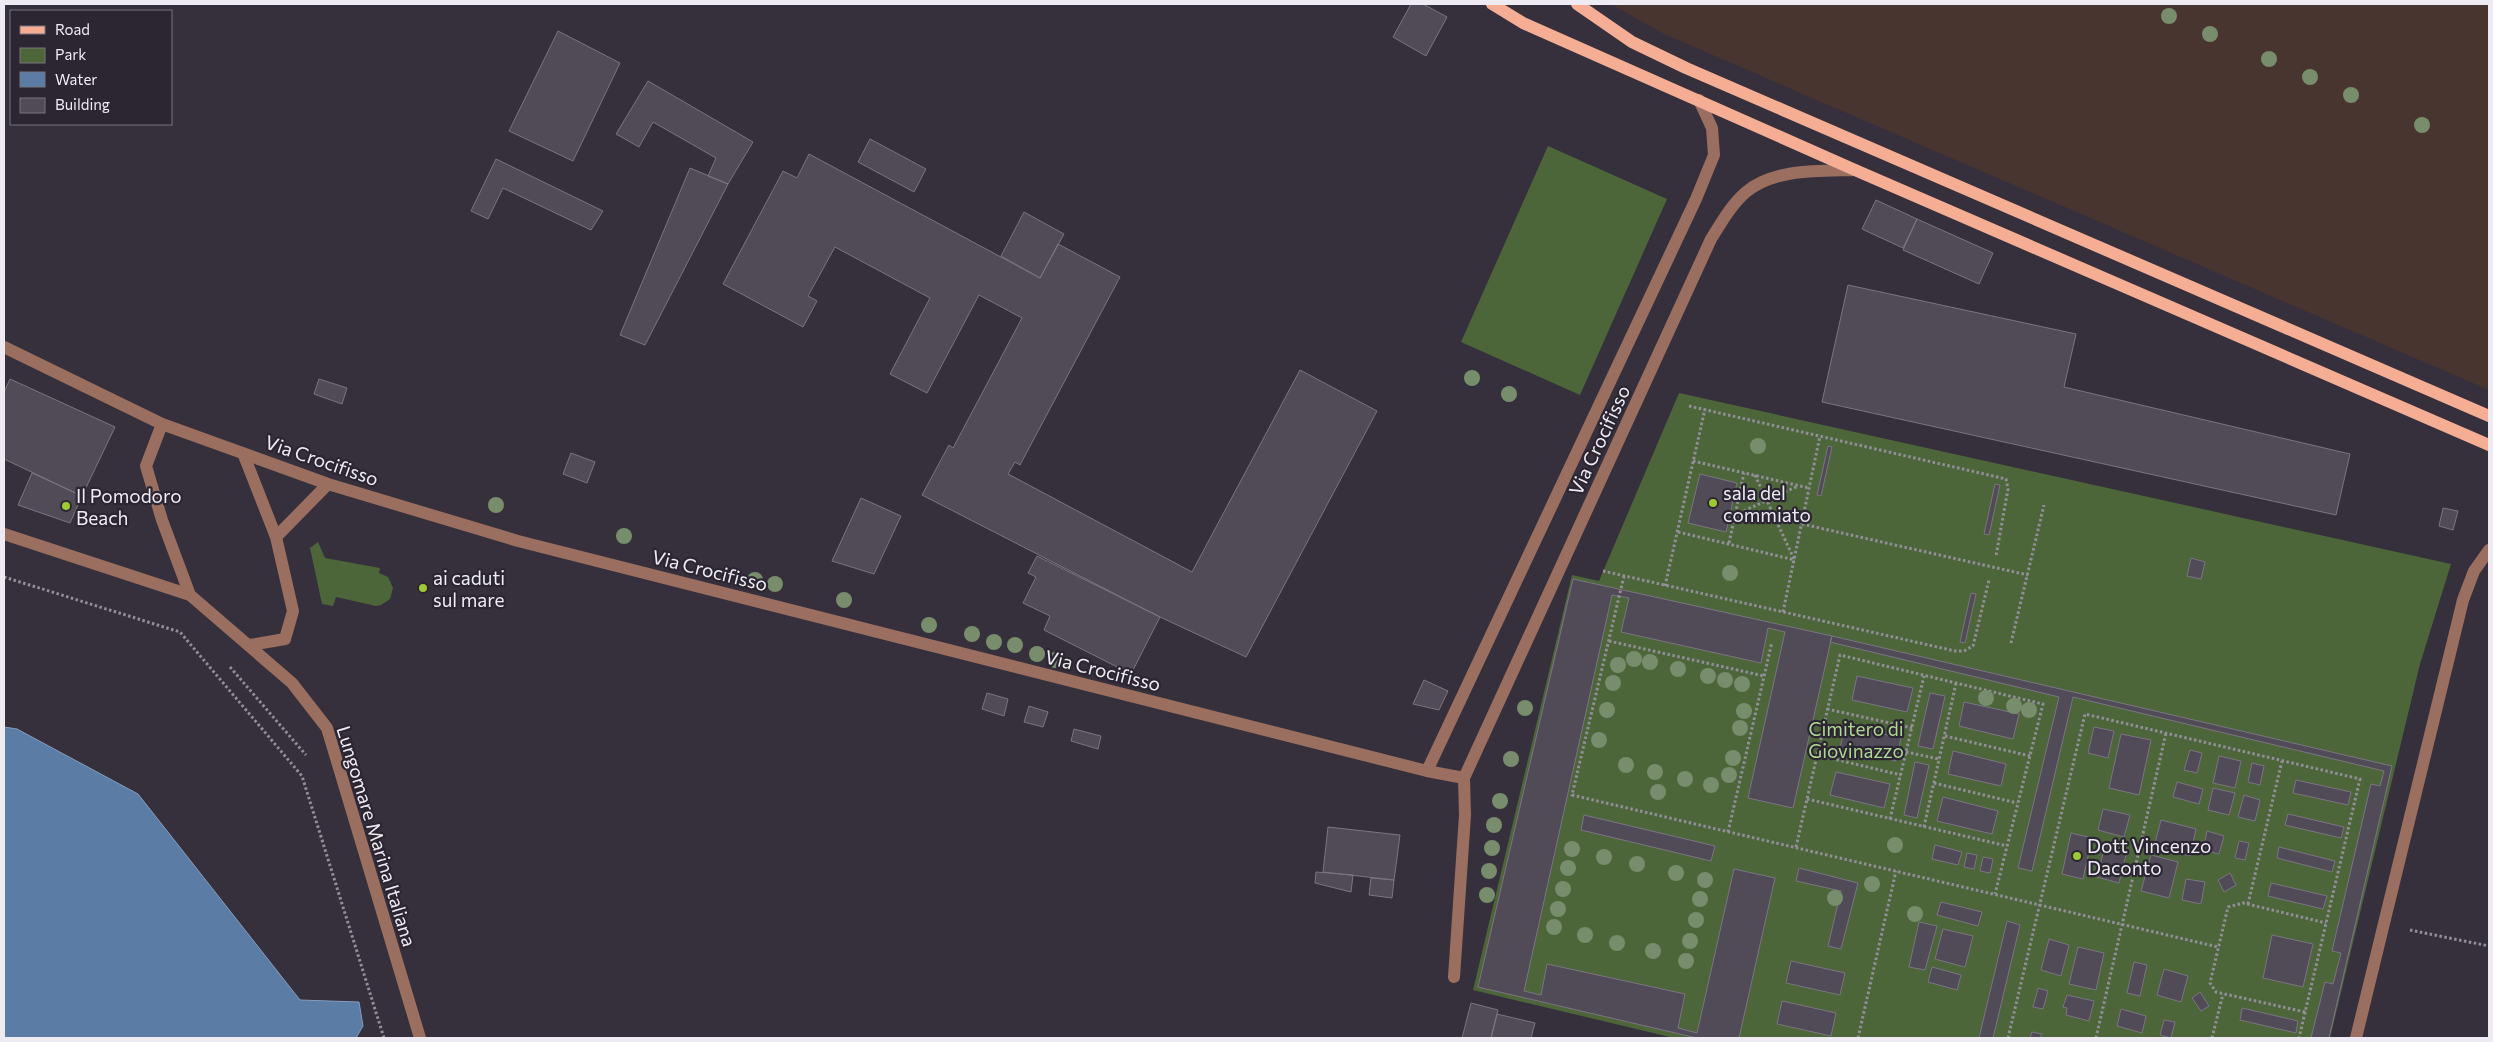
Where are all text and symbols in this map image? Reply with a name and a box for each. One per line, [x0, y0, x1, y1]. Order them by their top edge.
legend [10, 10, 172, 125]
text: Road [55, 20, 90, 38]
text: Park [55, 45, 86, 63]
text: Water [55, 70, 97, 88]
text: Building [55, 95, 110, 113]
street label: Via Crocifisso [1564, 381, 1634, 499]
street label: Via Crocifisso [262, 430, 382, 490]
place label: sala del commiato [1723, 481, 1811, 526]
place label: Il Pomodoro Beach [76, 484, 182, 529]
marker: sala del commiato [1707, 497, 1719, 509]
marker: Il Pomodoro Beach [60, 500, 72, 512]
street label: Via Crocifisso [650, 545, 770, 595]
place label: ai caduti sul mare [433, 566, 505, 611]
marker: ai caduti sul mare [417, 582, 429, 594]
street label: Via Crocifisso [1043, 645, 1163, 695]
park label: Cimitero di Giovinazzo [1808, 717, 1904, 762]
street label: Lungomare Marina Italiana [332, 723, 422, 949]
place label: Dott Vincenzo Daconto [2087, 834, 2211, 879]
marker: Dott Vincenzo Daconto [2071, 850, 2083, 862]

